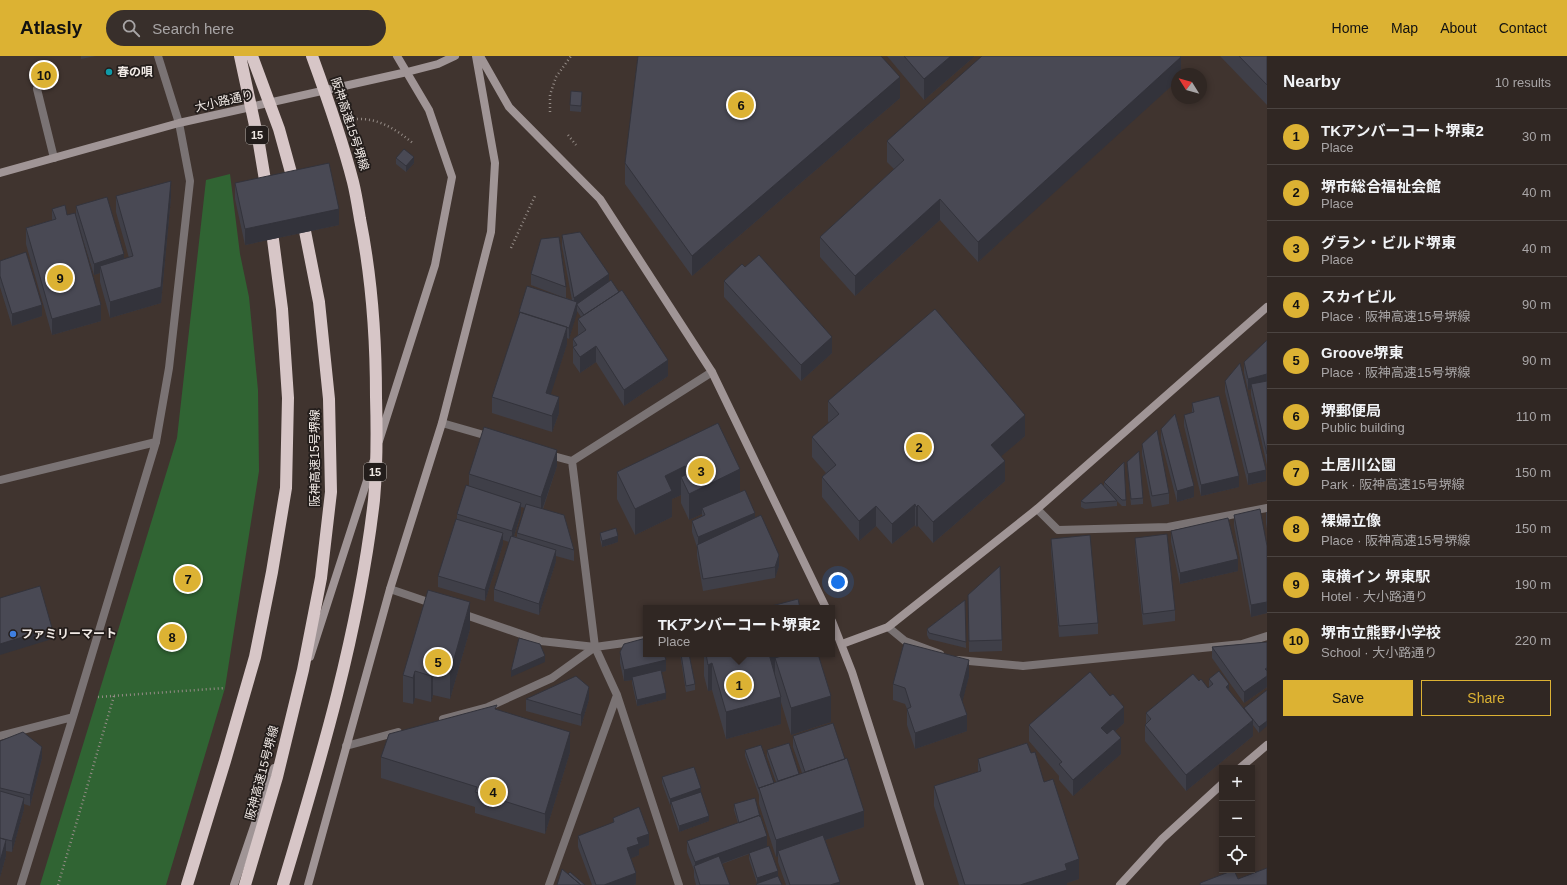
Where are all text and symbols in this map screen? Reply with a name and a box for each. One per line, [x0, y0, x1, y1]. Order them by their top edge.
search box [106, 10, 386, 46]
text: Atlasly [20, 17, 82, 38]
icon: search [120, 17, 142, 39]
text: Search here [152, 20, 234, 37]
text: Home [1332, 20, 1369, 36]
text: Map [1391, 20, 1418, 36]
text: About [1440, 20, 1477, 36]
text: Contact [1499, 20, 1547, 36]
pin: 10 [31, 60, 57, 90]
place label: 春の唄 [117, 65, 153, 79]
marker: 春の唄 [104, 67, 114, 77]
north arrow [1171, 68, 1207, 104]
text: Nearby [1283, 72, 1341, 91]
text: 10 results [1495, 75, 1551, 90]
street label: 阪神高速15号堺線 [328, 76, 372, 172]
street label: 大小路通り [193, 87, 255, 115]
pin: 6 [728, 90, 754, 120]
text: TKアンバーコート堺東2 [1321, 122, 1484, 139]
road number: 15 [246, 126, 268, 144]
text: 1 [1292, 129, 1300, 144]
text: 30 m [1522, 129, 1551, 144]
text: Place [1321, 140, 1354, 155]
text: 堺市総合福祉会館 [1321, 178, 1441, 195]
text: 2 [1292, 185, 1300, 200]
text: 40 m [1522, 185, 1551, 200]
text: Place [1321, 196, 1354, 211]
text: グラン・ビルド堺東 [1321, 234, 1456, 251]
text: 3 [1292, 241, 1300, 256]
text: 40 m [1522, 241, 1551, 256]
text: Place [1321, 252, 1354, 267]
pin: 9 [47, 263, 73, 293]
text: スカイビル [1321, 288, 1396, 305]
text: 4 [1292, 297, 1300, 312]
text: 90 m [1522, 297, 1551, 312]
text: Place · 阪神高速15号堺線 [1321, 309, 1471, 324]
text: Groove堺東 [1321, 344, 1404, 361]
text: 5 [1292, 353, 1300, 368]
text: 90 m [1522, 353, 1551, 368]
text: Place · 阪神高速15号堺線 [1321, 365, 1471, 380]
text: 堺郵便局 [1321, 402, 1381, 419]
street label: 阪神高速15号堺線 [308, 409, 322, 507]
text: 6 [1292, 409, 1300, 424]
text: 110 m [1516, 409, 1551, 424]
text: Public building [1321, 420, 1405, 435]
pin: 2 [906, 432, 932, 462]
pin: 3 [688, 456, 714, 486]
text: 土居川公園 [1321, 456, 1396, 473]
road number: 15 [364, 463, 386, 481]
text: 7 [1292, 465, 1300, 480]
text: 150 m [1515, 465, 1551, 480]
text: Park · 阪神高速15号堺線 [1321, 477, 1465, 492]
text: 裸婦立像 [1321, 512, 1381, 529]
text: 8 [1292, 521, 1300, 536]
text: 150 m [1515, 521, 1551, 536]
text: Place · 阪神高速15号堺線 [1321, 533, 1471, 548]
pin: 7 [175, 564, 201, 594]
text: 東横イン 堺東駅 [1321, 568, 1430, 585]
your location [828, 572, 848, 592]
text: 9 [1292, 577, 1300, 592]
text: 190 m [1515, 577, 1551, 592]
text: Hotel · 大小路通り [1321, 589, 1428, 604]
popup [643, 605, 835, 657]
text: TKアンバーコート堺東2 [658, 616, 820, 633]
pin: 8 [159, 622, 185, 652]
text: 堺市立熊野小学校 [1321, 624, 1441, 641]
place label: ファミリーマート [21, 627, 117, 641]
marker: ファミリーマート [8, 629, 18, 639]
text: 10 [1289, 633, 1303, 648]
text: 220 m [1515, 633, 1551, 648]
text: Place [658, 634, 690, 649]
text: School · 大小路通り [1321, 645, 1437, 660]
pin: 5 [425, 647, 451, 677]
pin: 1 [726, 670, 752, 700]
button: Save [1283, 680, 1413, 716]
button: Share [1421, 680, 1551, 716]
street label: 阪神高速15号堺線 [243, 724, 281, 822]
map controls [1219, 765, 1255, 873]
button: + [1219, 765, 1255, 801]
pin: 4 [480, 777, 506, 807]
button: − [1219, 801, 1255, 837]
button: locate [1219, 837, 1255, 873]

